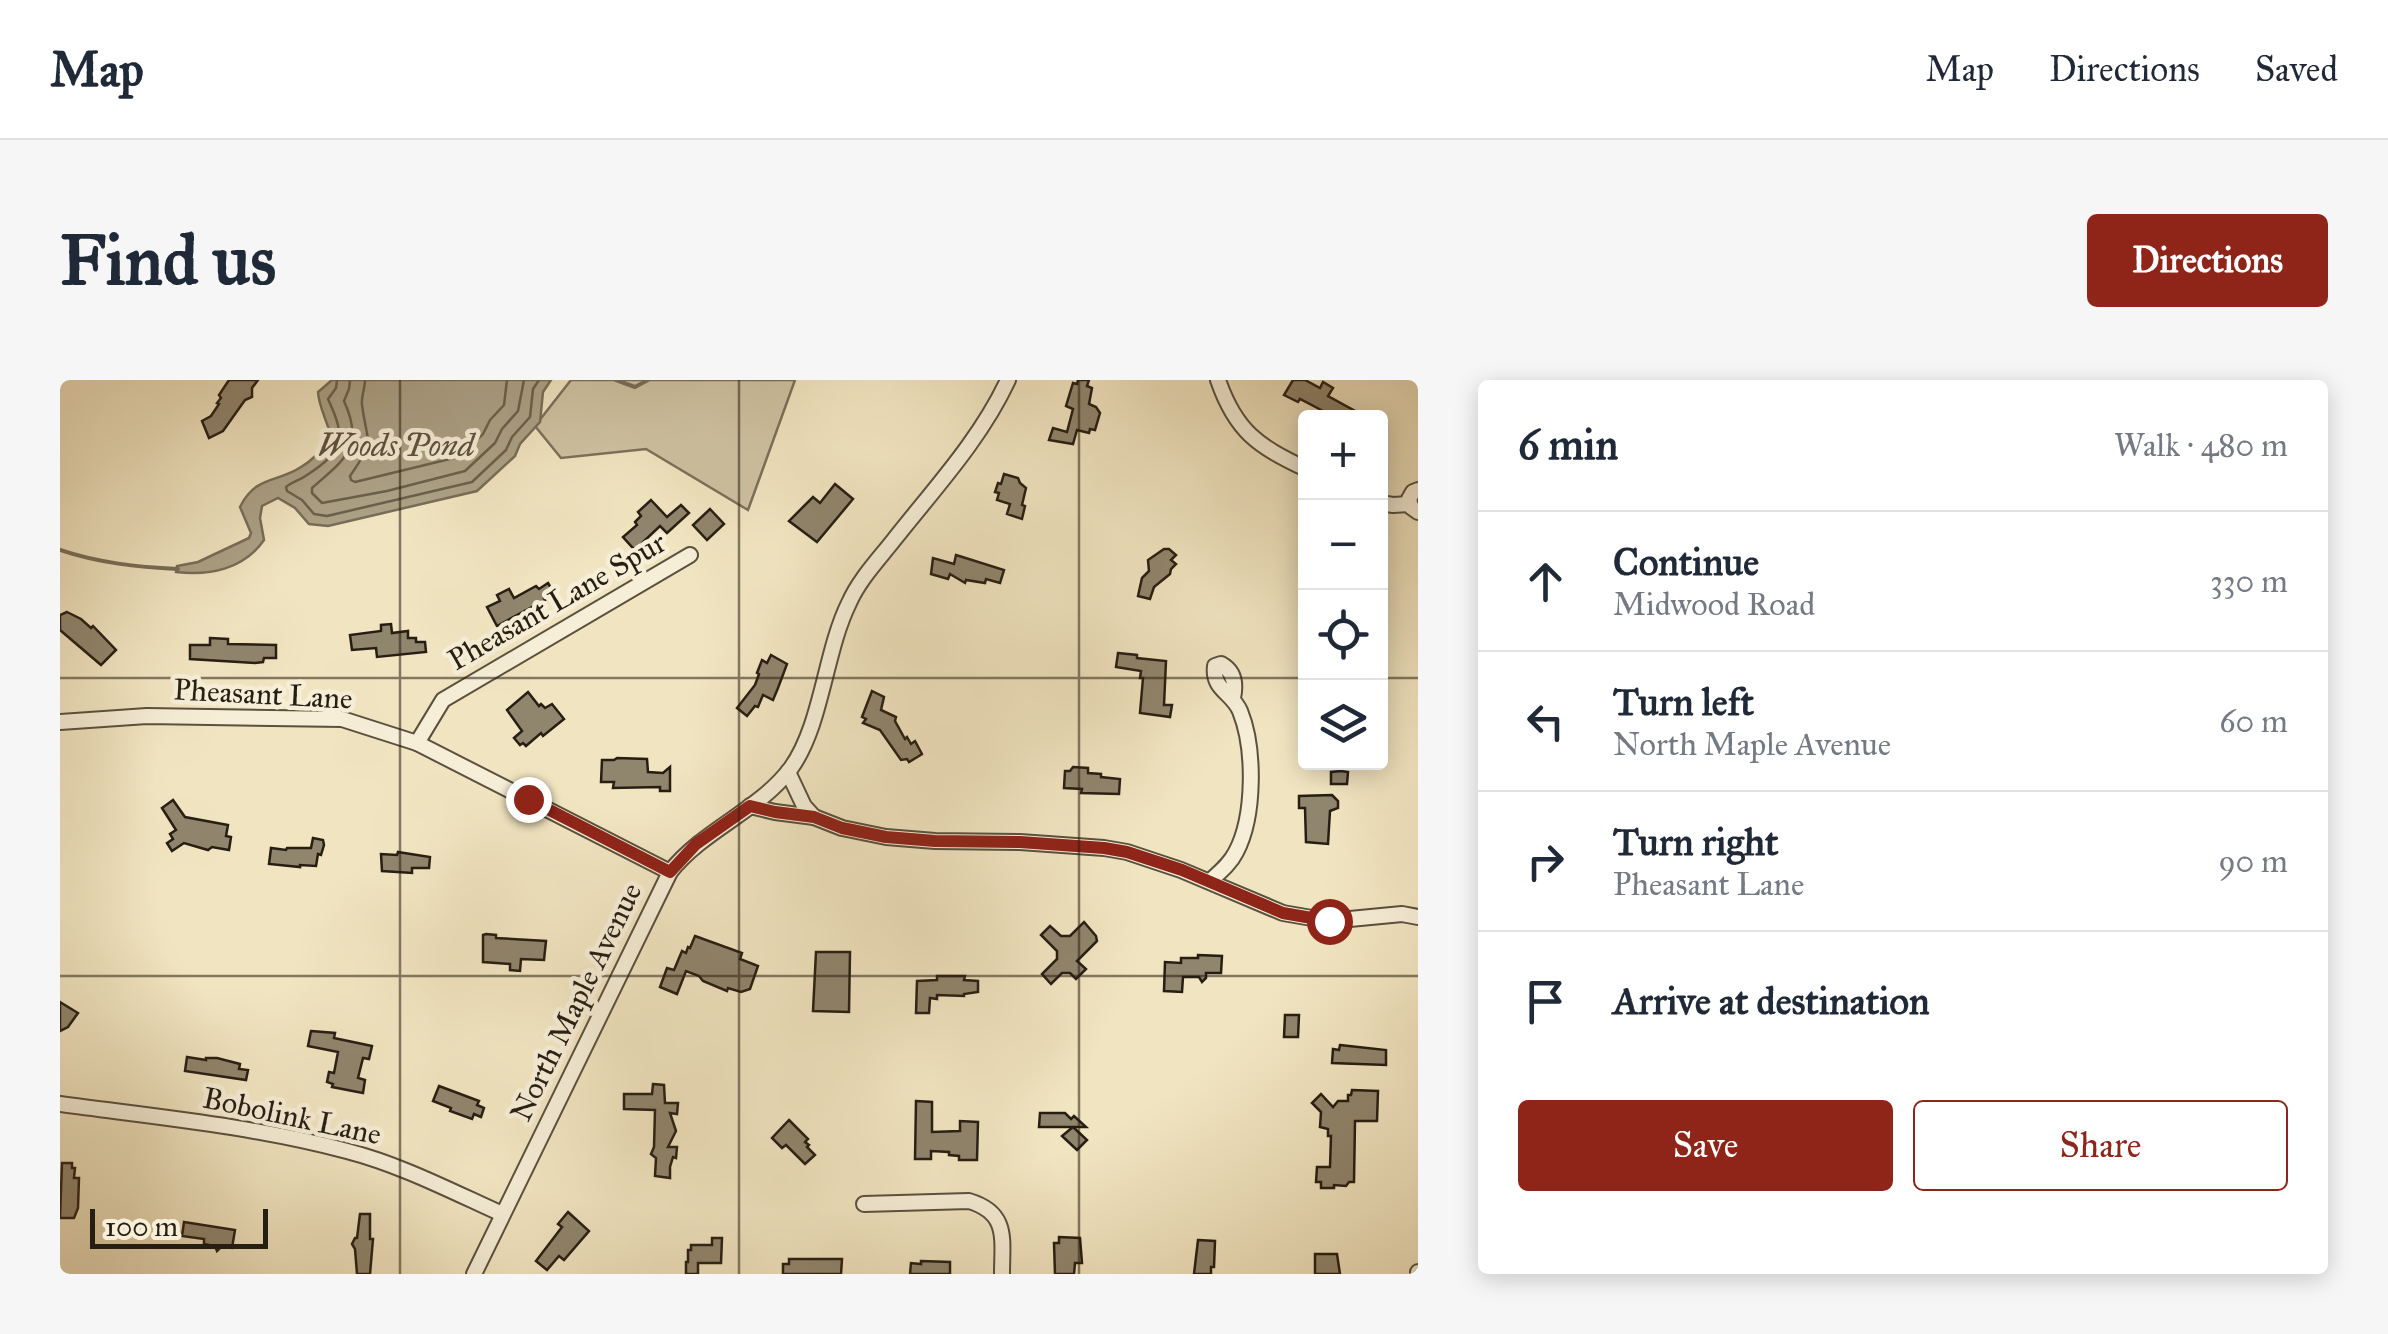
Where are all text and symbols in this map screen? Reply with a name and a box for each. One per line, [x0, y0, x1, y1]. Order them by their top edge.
text: Map [50, 40, 144, 99]
text: Map [1926, 48, 1994, 91]
text: Directions [2049, 48, 2200, 91]
text: Saved [2255, 48, 2338, 91]
button: Directions [2087, 214, 2328, 307]
text: Find us [60, 218, 276, 303]
map controls [1298, 410, 1388, 770]
button: + [1298, 410, 1388, 500]
text: 6 min [1518, 419, 1618, 471]
water label: Woods Pond [318, 426, 477, 465]
text: Walk · 480 m [2114, 426, 2288, 465]
button: − [1298, 500, 1388, 590]
street label: Pheasant Lane Spur [442, 524, 673, 678]
text: Continue [1613, 539, 1759, 585]
icon: ahead [1518, 554, 1573, 609]
text: 330 m [2210, 562, 2288, 601]
text: Midwood Road [1613, 585, 1815, 624]
button: locate [1298, 590, 1388, 680]
street label: Pheasant Lane [173, 671, 353, 717]
text: Turn left [1613, 679, 1754, 725]
button: layers [1298, 680, 1388, 770]
icon: left [1518, 694, 1573, 749]
text: 60 m [2219, 702, 2288, 741]
text: North Maple Avenue [1613, 725, 1891, 764]
route end [506, 777, 552, 823]
text: Turn right [1613, 819, 1779, 865]
icon: right [1518, 834, 1573, 889]
text: 90 m [2218, 842, 2288, 881]
text: Pheasant Lane [1613, 865, 1804, 904]
street label: North Maple Avenue [503, 877, 649, 1127]
route start [1307, 899, 1353, 945]
icon: arrive [1518, 974, 1573, 1029]
text: Arrive at destination [1613, 978, 1930, 1024]
street label: Bobolink Lane [199, 1080, 385, 1152]
button: Save [1518, 1100, 1893, 1191]
button: Share [1913, 1100, 2288, 1191]
scale bar [90, 1204, 268, 1248]
text: 100 m [105, 1209, 178, 1244]

